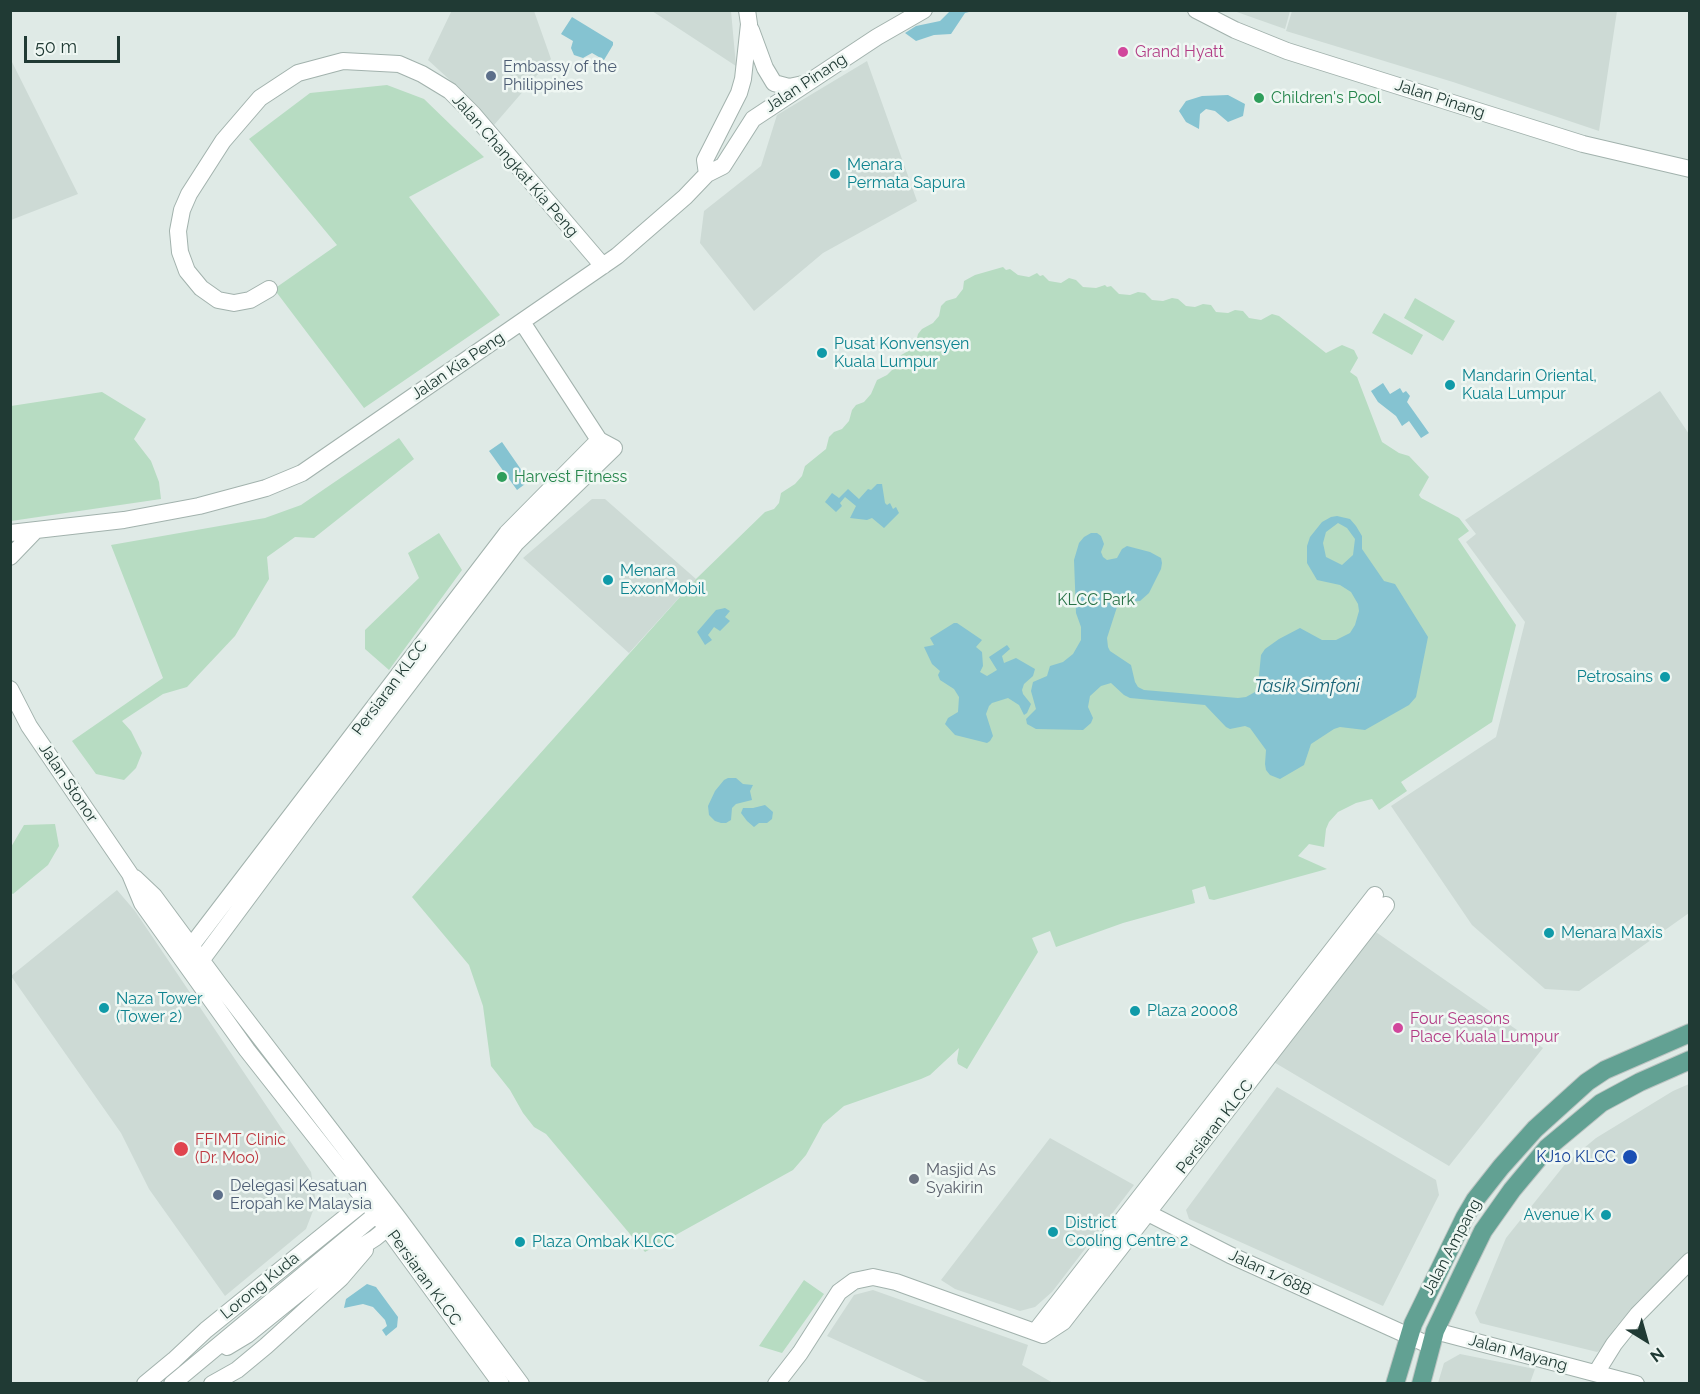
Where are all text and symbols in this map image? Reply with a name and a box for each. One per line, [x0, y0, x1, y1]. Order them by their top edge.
scale bar [27, 24, 123, 62]
text: 50 m [35, 36, 77, 57]
place label: Grand Hyatt [1135, 42, 1224, 62]
marker: Grand Hyatt [1116, 45, 1130, 59]
street label: Jalan Pinang [762, 49, 850, 117]
place label: Embassy of the Philippines [503, 57, 617, 95]
marker: Embassy of the Philippines [484, 69, 498, 83]
street label: Jalan Pinang [1393, 75, 1487, 123]
place label: Children's Pool [1271, 88, 1381, 108]
street label: Jalan Changkat Kia Peng [448, 91, 582, 241]
marker: Children's Pool [1252, 91, 1266, 105]
place label: Menara Permata Sapura [847, 155, 965, 193]
marker: Menara Permata Sapura [828, 167, 842, 181]
street label: Jalan Kia Peng [408, 328, 508, 404]
place label: Pusat Konvensyen Kuala Lumpur [834, 334, 969, 372]
marker: Pusat Konvensyen Kuala Lumpur [815, 346, 829, 360]
place label: Mandarin Oriental, Kuala Lumpur [1462, 366, 1597, 404]
marker: Mandarin Oriental, Kuala Lumpur [1443, 378, 1457, 392]
place label: Harvest Fitness [514, 467, 627, 487]
marker: Harvest Fitness [495, 470, 509, 484]
place label: Menara ExxonMobil [620, 561, 705, 599]
marker: Menara ExxonMobil [601, 573, 615, 587]
park label: KLCC Park [1057, 590, 1135, 610]
street label: Persiaran KLCC [348, 637, 432, 739]
place label: Petrosains [1577, 667, 1653, 687]
marker: Petrosains [1658, 670, 1672, 684]
water label: Tasik Simfoni [1254, 676, 1360, 698]
street label: Jalan Stonor [34, 740, 102, 826]
place label: Menara Maxis [1561, 923, 1663, 943]
marker: Menara Maxis [1542, 926, 1556, 940]
place label: Naza Tower (Tower 2) [116, 989, 203, 1027]
marker: Naza Tower (Tower 2) [97, 1001, 111, 1015]
place label: Plaza 20008 [1147, 1001, 1238, 1021]
marker: Plaza 20008 [1128, 1004, 1142, 1018]
place label: Four Seasons Place Kuala Lumpur [1410, 1009, 1559, 1047]
marker: Four Seasons Place Kuala Lumpur [1391, 1021, 1405, 1035]
street label: Persiaran KLCC [1173, 1076, 1257, 1178]
place label: FFIMT Clinic (Dr. Moo) [195, 1130, 286, 1168]
marker: FFIMT Clinic (Dr. Moo) [172, 1140, 190, 1158]
place label: KJ10 KLCC [1536, 1147, 1616, 1167]
marker: KJ10 KLCC [1621, 1148, 1639, 1166]
place label: Masjid As Syakirin [926, 1160, 996, 1198]
marker: Masjid As Syakirin [907, 1172, 921, 1186]
place label: Delegasi Kesatuan Eropah ke Malaysia [230, 1176, 372, 1214]
marker: Delegasi Kesatuan Eropah ke Malaysia [211, 1188, 225, 1202]
street label: Jalan Ampang [1419, 1196, 1485, 1298]
place label: Avenue K [1523, 1205, 1594, 1225]
marker: Avenue K [1599, 1208, 1613, 1222]
place label: District Cooling Centre 2 [1065, 1213, 1188, 1251]
marker: District Cooling Centre 2 [1046, 1225, 1060, 1239]
street label: Persiaran KLCC [383, 1226, 465, 1330]
place label: Plaza Ombak KLCC [532, 1232, 674, 1252]
marker: Plaza Ombak KLCC [513, 1235, 527, 1249]
street label: Jalan 1/68B [1226, 1246, 1314, 1300]
street label: Lorong Kuda [217, 1249, 303, 1323]
north arrow [1616, 1310, 1676, 1370]
street label: Jalan Mayang [1466, 1331, 1570, 1375]
text: N [1647, 1344, 1668, 1366]

